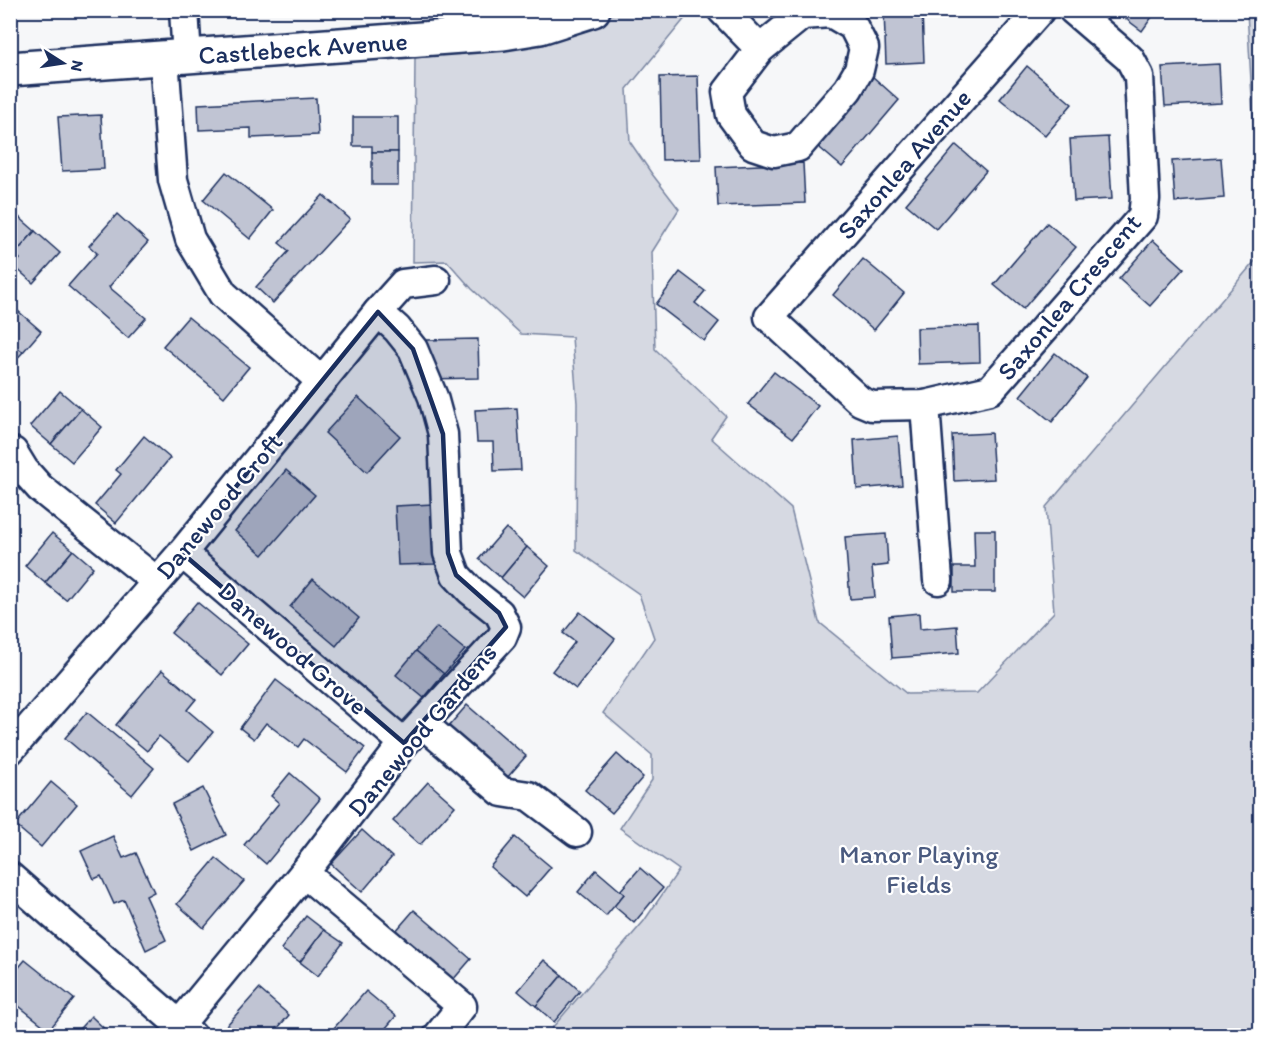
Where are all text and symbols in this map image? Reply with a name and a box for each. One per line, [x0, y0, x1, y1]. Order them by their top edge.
street label: Castlebeck Avenue [197, 25, 409, 71]
north arrow [33, 33, 93, 93]
text: N [67, 59, 88, 73]
street label: Saxonlea Avenue [830, 82, 978, 246]
street label: Saxonlea Crescent [990, 207, 1148, 387]
street label: Danewood Croft [149, 426, 289, 586]
street label: Danewood Grove [212, 574, 374, 722]
street label: Danewood Gardens [340, 637, 504, 823]
park label: Manor Playing Fields [839, 838, 999, 900]

